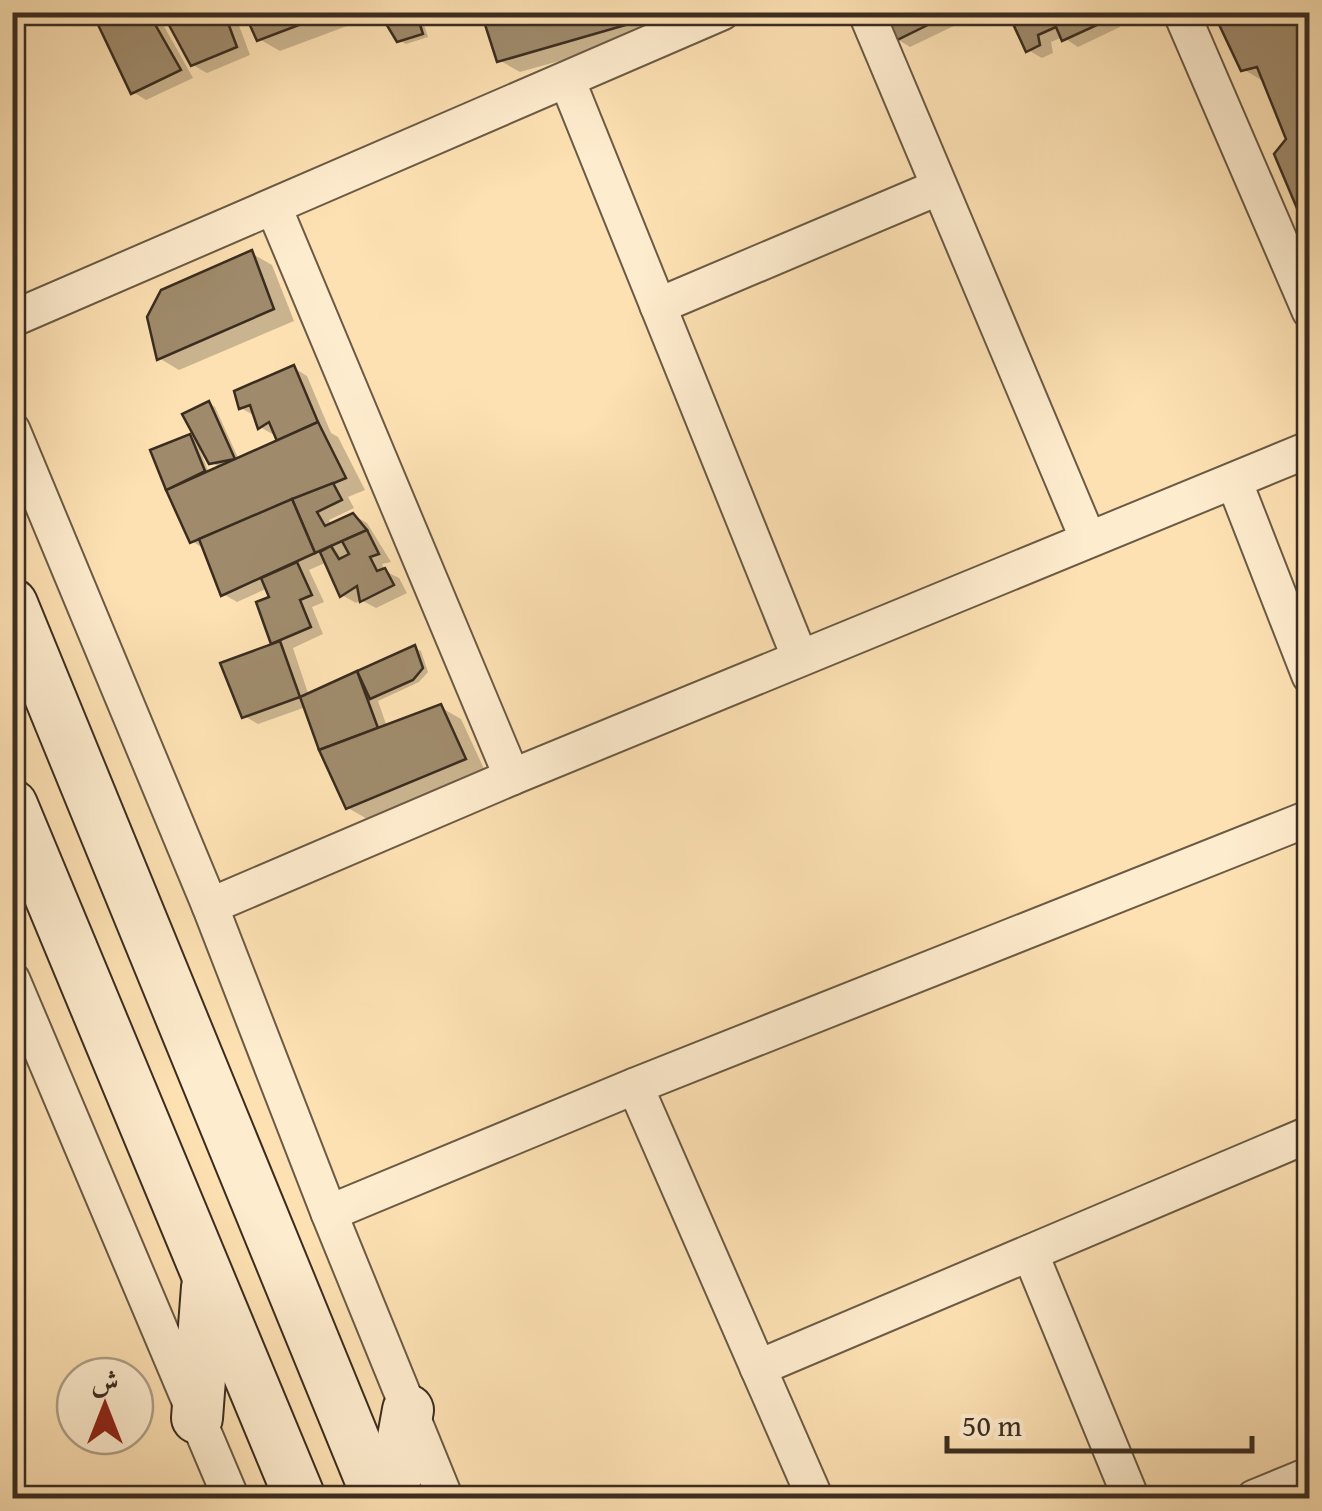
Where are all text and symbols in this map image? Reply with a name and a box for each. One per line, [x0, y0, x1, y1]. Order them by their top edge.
north arrow [55, 1356, 155, 1456]
text: ش [91, 1360, 119, 1401]
scale bar [947, 1391, 1252, 1453]
text: 50 m [962, 1403, 1022, 1447]

